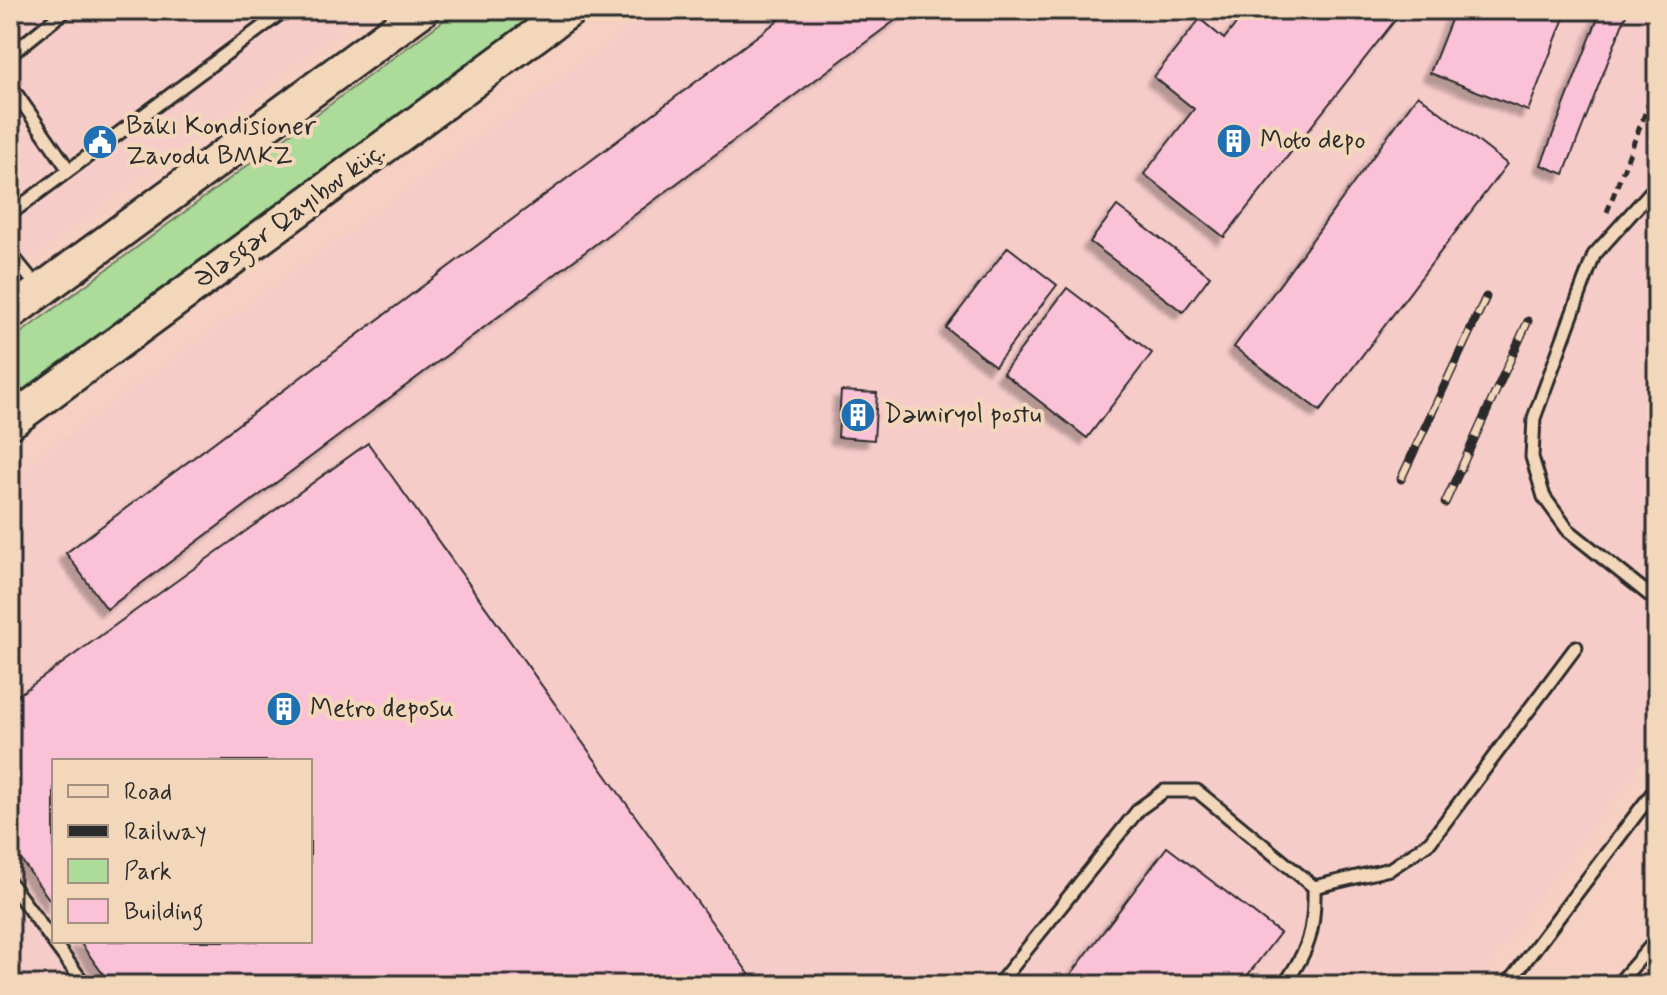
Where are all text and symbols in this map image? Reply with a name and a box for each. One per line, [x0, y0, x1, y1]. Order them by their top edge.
place label: Bakı Kondisioner Zavodu BMKZ [126, 110, 317, 174]
building icon: Moto depo [1215, 122, 1253, 160]
public building icon: Bakı Kondisioner Zavodu BMKZ [81, 123, 119, 161]
place label: Moto depo [1260, 124, 1365, 158]
street label: Ələsgər Qayıbov küç. [187, 135, 394, 299]
building icon: Dəmiryol postu [839, 396, 877, 434]
place label: Dəmiryol postu [884, 398, 1041, 432]
building icon: Metro deposu [265, 690, 303, 728]
place label: Metro deposu [310, 692, 454, 726]
legend [52, 759, 312, 943]
text: Road [124, 777, 172, 808]
text: Railway [124, 817, 207, 848]
text: Park [124, 857, 172, 888]
text: Building [124, 897, 204, 931]

